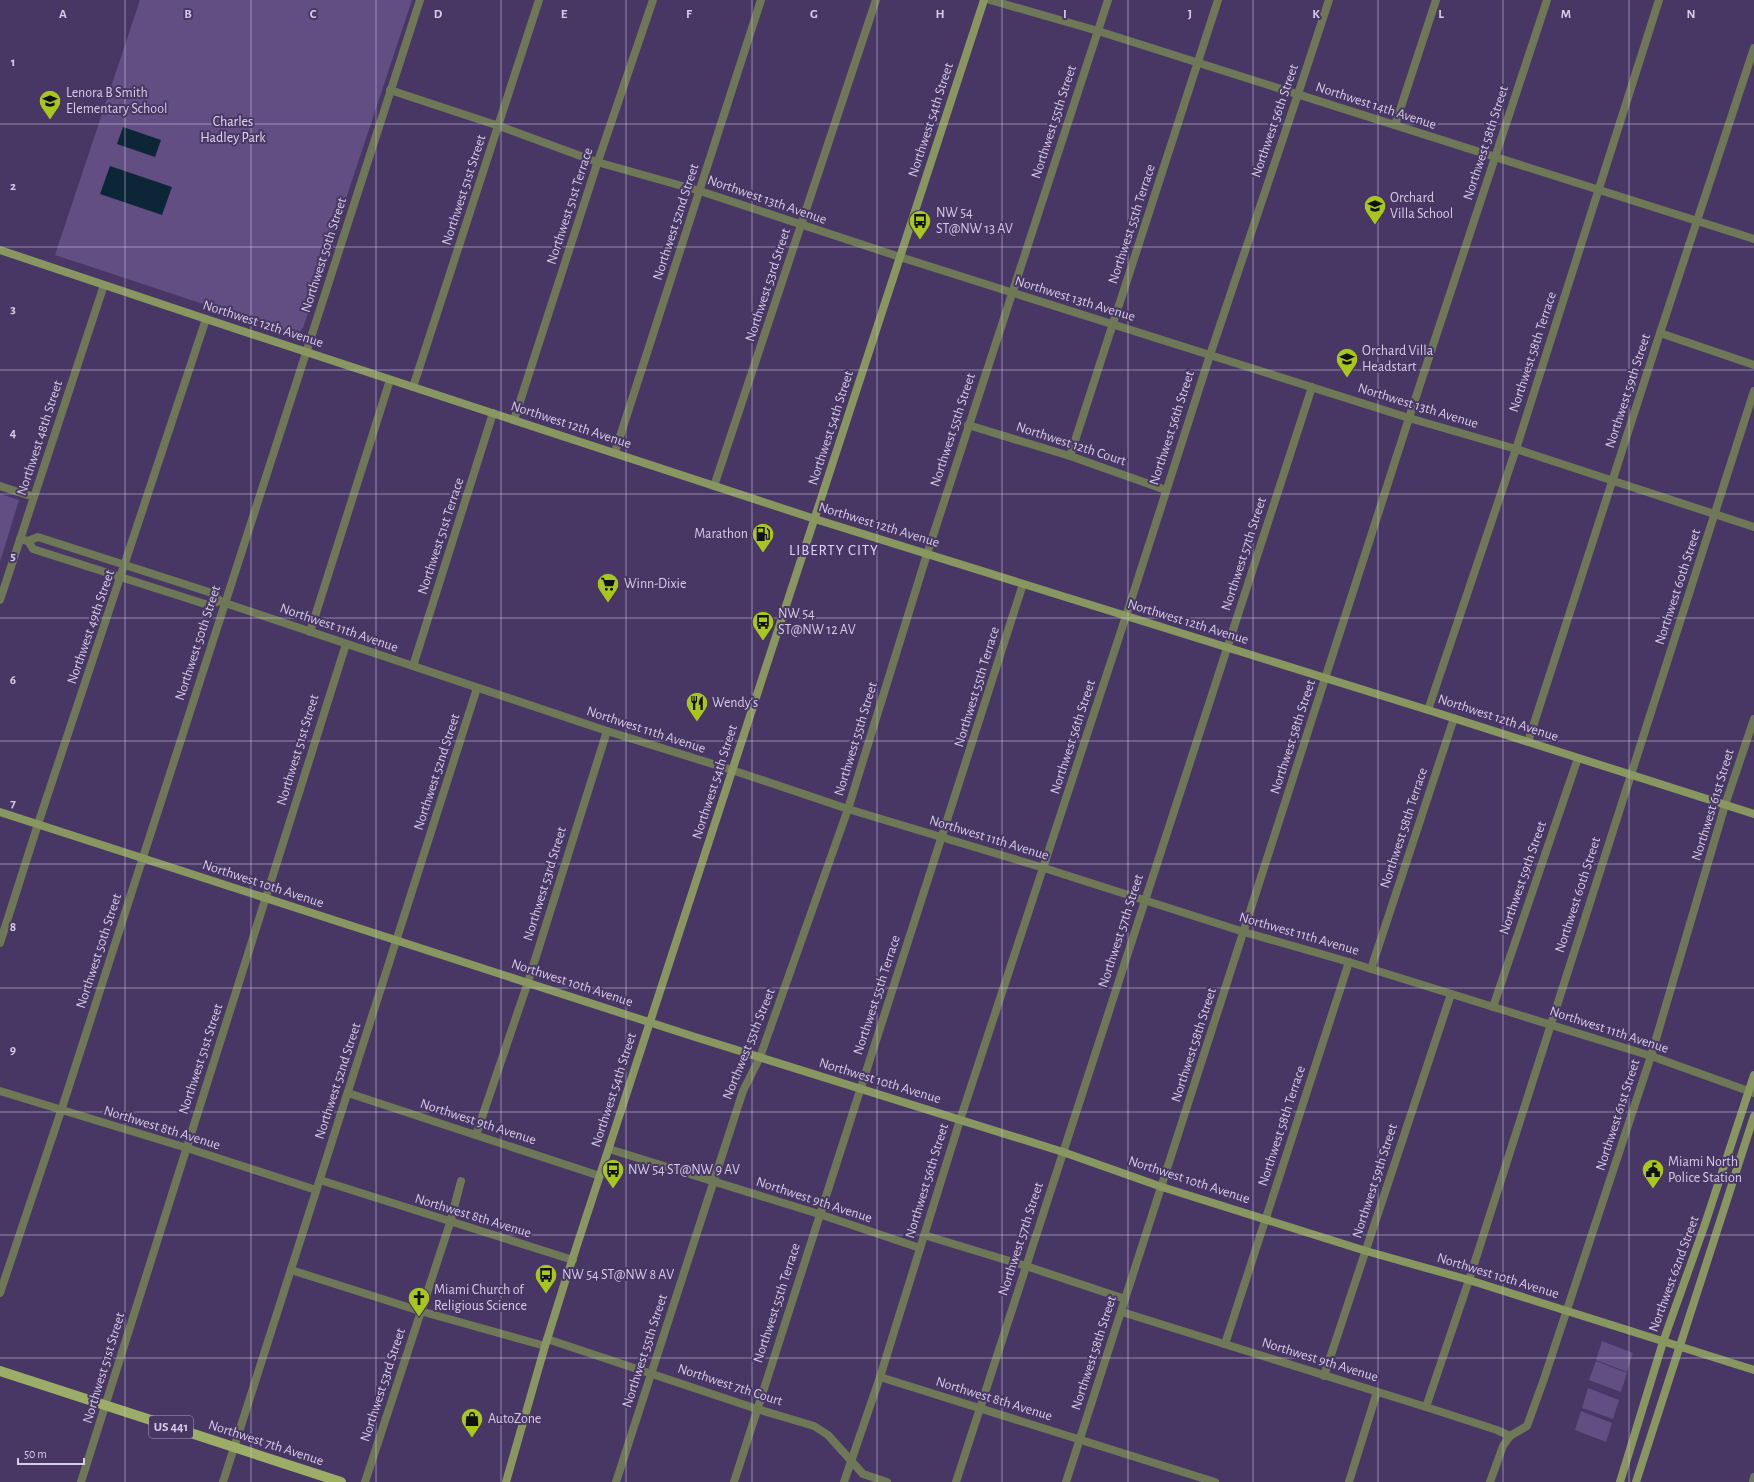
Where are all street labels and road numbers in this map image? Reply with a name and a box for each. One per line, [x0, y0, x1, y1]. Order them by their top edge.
street label: Northwest 54th Street [906, 61, 956, 179]
street label: Northwest 56th Street [1249, 62, 1301, 180]
street label: Northwest 55th Street [1029, 63, 1079, 180]
street label: Northwest 14th Avenue [1314, 80, 1438, 132]
street label: Northwest 58th Street [1461, 84, 1511, 202]
street label: Northwest 51st Street [440, 133, 489, 247]
street label: Northwest 51st Terrace [545, 146, 595, 266]
street label: Northwest 52nd Street [651, 161, 702, 282]
street label: Northwest 55th Terrace [1106, 162, 1158, 286]
street label: Northwest 13th Avenue [706, 173, 828, 227]
street label: Northwest 50th Street [299, 195, 349, 314]
street label: Northwest 53rd Street [743, 226, 793, 343]
street label: Northwest 13th Avenue [1013, 274, 1137, 324]
street label: Northwest 58th Terrace [1507, 290, 1559, 414]
street label: Northwest 12th Avenue [201, 298, 325, 350]
street label: Northwest 59th Street [1603, 332, 1653, 450]
street label: Northwest 54th Street [806, 369, 856, 487]
street label: Northwest 56th Street [1147, 369, 1197, 487]
street label: Northwest 55th Street [928, 371, 978, 488]
street label: Northwest 48th Street [13, 378, 67, 498]
street label: Northwest 13th Avenue [1356, 381, 1480, 431]
street label: Northwest 12th Avenue [509, 399, 633, 451]
street label: Northwest 12th Court [1014, 420, 1128, 469]
street label: Northwest 51st Terrace [416, 476, 466, 596]
street label: Northwest 57th Street [1219, 495, 1269, 612]
street label: Northwest 12th Avenue [817, 500, 941, 550]
street label: Northwest 60th Street [1653, 527, 1703, 647]
street label: Northwest 49th Street [65, 567, 117, 686]
street label: Northwest 50th Street [173, 583, 223, 702]
street label: Northwest 12th Avenue [1126, 597, 1250, 647]
street label: Northwest 11th Avenue [278, 601, 400, 655]
street label: Northwest 55th Terrace [952, 625, 1002, 749]
street label: Northwest 56th Street [1048, 678, 1098, 796]
street label: Northwest 58th Street [1268, 678, 1318, 796]
street label: Northwest 55th Street [832, 680, 880, 798]
street label: Northwest 51st Street [274, 692, 322, 807]
street label: Northwest 12th Avenue [1436, 692, 1560, 744]
street label: Northwest 11th Avenue [585, 704, 707, 756]
street label: Northwest 52nd Street [412, 711, 463, 832]
street label: Northwest 54th Street [690, 723, 740, 841]
street label: Northwest 61st Street [1689, 747, 1737, 863]
street label: Northwest 58th Terrace [1378, 766, 1430, 890]
street label: Northwest 11th Avenue [928, 813, 1050, 863]
street label: Northwest 59th Street [1497, 819, 1549, 937]
street label: Northwest 53rd Street [521, 825, 569, 943]
street label: Northwest 60th Street [1553, 835, 1603, 955]
street label: Northwest 10th Avenue [201, 858, 325, 910]
street label: Northwest 57th Street [1096, 872, 1146, 989]
street label: Northwest 50th Street [74, 891, 124, 1010]
street label: Northwest 11th Avenue [1237, 910, 1361, 958]
street label: Northwest 55th Terrace [851, 933, 903, 1057]
street label: Northwest 10th Avenue [510, 957, 634, 1009]
street label: Northwest 55th Street [720, 986, 778, 1102]
street label: Northwest 58th Street [1169, 986, 1219, 1104]
street label: Northwest 51st Street [177, 1002, 226, 1116]
street label: Northwest 11th Avenue [1548, 1004, 1670, 1056]
street label: Northwest 52nd Street [313, 1020, 364, 1141]
street label: Northwest 54th Street [589, 1031, 639, 1149]
street label: Northwest 10th Avenue [817, 1056, 943, 1106]
street label: Northwest 61st Street [1593, 1057, 1643, 1172]
street label: Northwest 58th Terrace [1256, 1064, 1308, 1188]
street label: Northwest 9th Avenue [418, 1097, 538, 1147]
street label: Northwest 8th Avenue [102, 1104, 222, 1152]
street label: Northwest 56th Street [903, 1121, 951, 1240]
street label: Northwest 59th Street [1350, 1122, 1400, 1240]
street label: Northwest 10th Avenue [1127, 1154, 1251, 1206]
street label: Northwest 9th Avenue [754, 1175, 874, 1225]
street label: Northwest 57th Street [996, 1180, 1046, 1297]
street label: Northwest 8th Avenue [413, 1192, 533, 1240]
street label: Northwest 62nd Street [1646, 1214, 1702, 1334]
street label: Northwest 55th Terrace [751, 1241, 803, 1365]
street label: Northwest 10th Avenue [1435, 1251, 1561, 1301]
street label: Northwest 55th Street [620, 1292, 670, 1409]
street label: Northwest 58th Street [1069, 1294, 1119, 1412]
street label: Northwest 51st Street [80, 1310, 128, 1425]
street label: Northwest 53rd Street [358, 1326, 408, 1443]
street label: Northwest 9th Avenue [1260, 1336, 1380, 1384]
street label: Northwest 7th Court [676, 1361, 785, 1409]
street label: Northwest 8th Avenue [934, 1375, 1054, 1423]
road number: US 441 [149, 1416, 193, 1438]
street label: Northwest 7th Avenue [207, 1418, 325, 1468]

